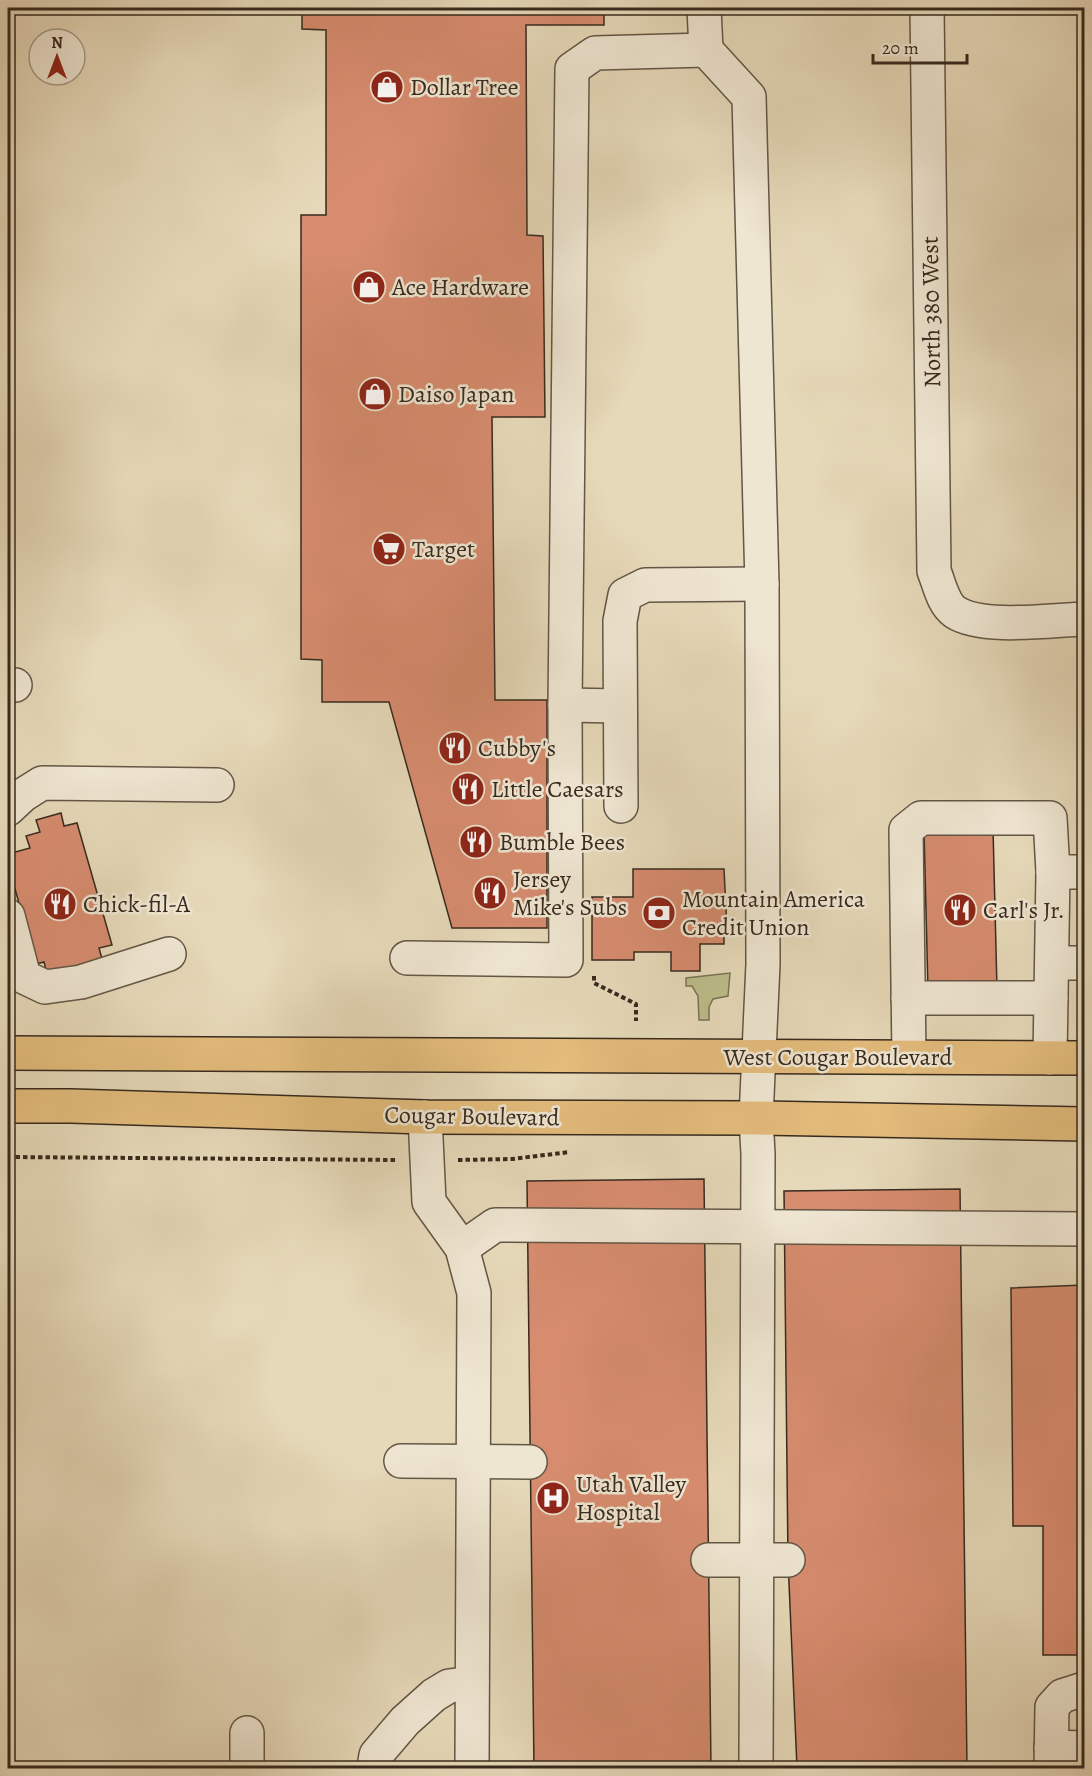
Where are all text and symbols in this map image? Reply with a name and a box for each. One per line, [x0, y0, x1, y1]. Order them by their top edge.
north arrow [27, 27, 87, 87]
scale bar [873, 27, 968, 65]
text: N [51, 32, 63, 54]
text: 20 m [882, 36, 919, 60]
shop icon: Dollar Tree [369, 69, 405, 105]
place label: Dollar Tree [410, 71, 519, 103]
street label: North 380 West [914, 236, 948, 388]
shop icon: Ace Hardware [351, 269, 387, 305]
place label: Ace Hardware [391, 271, 529, 303]
shop icon: Daiso Japan [357, 376, 393, 412]
place label: Daiso Japan [398, 378, 515, 410]
supermarket icon: Target [371, 531, 407, 567]
place label: Target [412, 533, 475, 565]
restaurant icon: Cubby's [437, 730, 473, 766]
place label: Cubby's [478, 732, 556, 764]
restaurant icon: Little Caesars [450, 771, 486, 807]
place label: Little Caesars [491, 773, 624, 805]
restaurant icon: Bumble Bees [458, 824, 494, 860]
place label: Bumble Bees [499, 826, 625, 858]
place label: Jersey Mike's Subs [513, 863, 627, 923]
restaurant icon: Jersey Mike's Subs [472, 875, 508, 911]
place label: Mountain America Credit Union [682, 883, 866, 943]
restaurant icon: Chick-fil-A [42, 886, 78, 922]
place label: Chick-fil-A [83, 888, 191, 920]
restaurant icon: Carl's Jr. [942, 892, 978, 928]
place label: Carl's Jr. [983, 894, 1065, 926]
bank icon: Mountain America Credit Union [641, 895, 677, 931]
street label: West Cougar Boulevard [723, 1041, 953, 1073]
street label: Cougar Boulevard [384, 1098, 560, 1134]
place label: Utah Valley Hospital [576, 1468, 686, 1528]
hospital icon: Utah Valley Hospital [535, 1480, 571, 1516]

